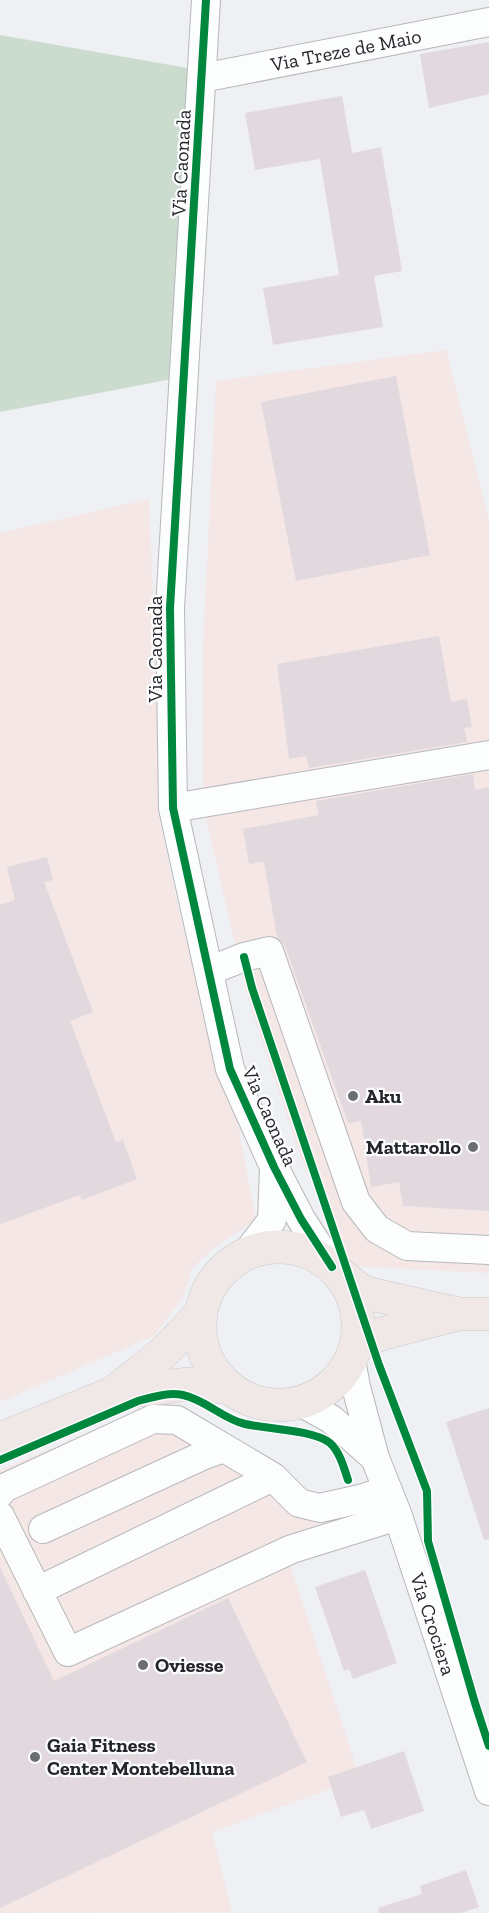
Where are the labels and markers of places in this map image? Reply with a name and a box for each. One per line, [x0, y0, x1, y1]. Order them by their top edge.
place label: Aku [365, 1084, 402, 1108]
marker: Aku [346, 1089, 360, 1103]
place label: Mattarollo [366, 1135, 462, 1159]
marker: Mattarollo [466, 1140, 480, 1154]
place label: Oviesse [155, 1653, 224, 1677]
marker: Oviesse [136, 1658, 150, 1672]
place label: Gaia Fitness Center Montebelluna [47, 1733, 235, 1780]
marker: Gaia Fitness Center Montebelluna [28, 1750, 42, 1764]

